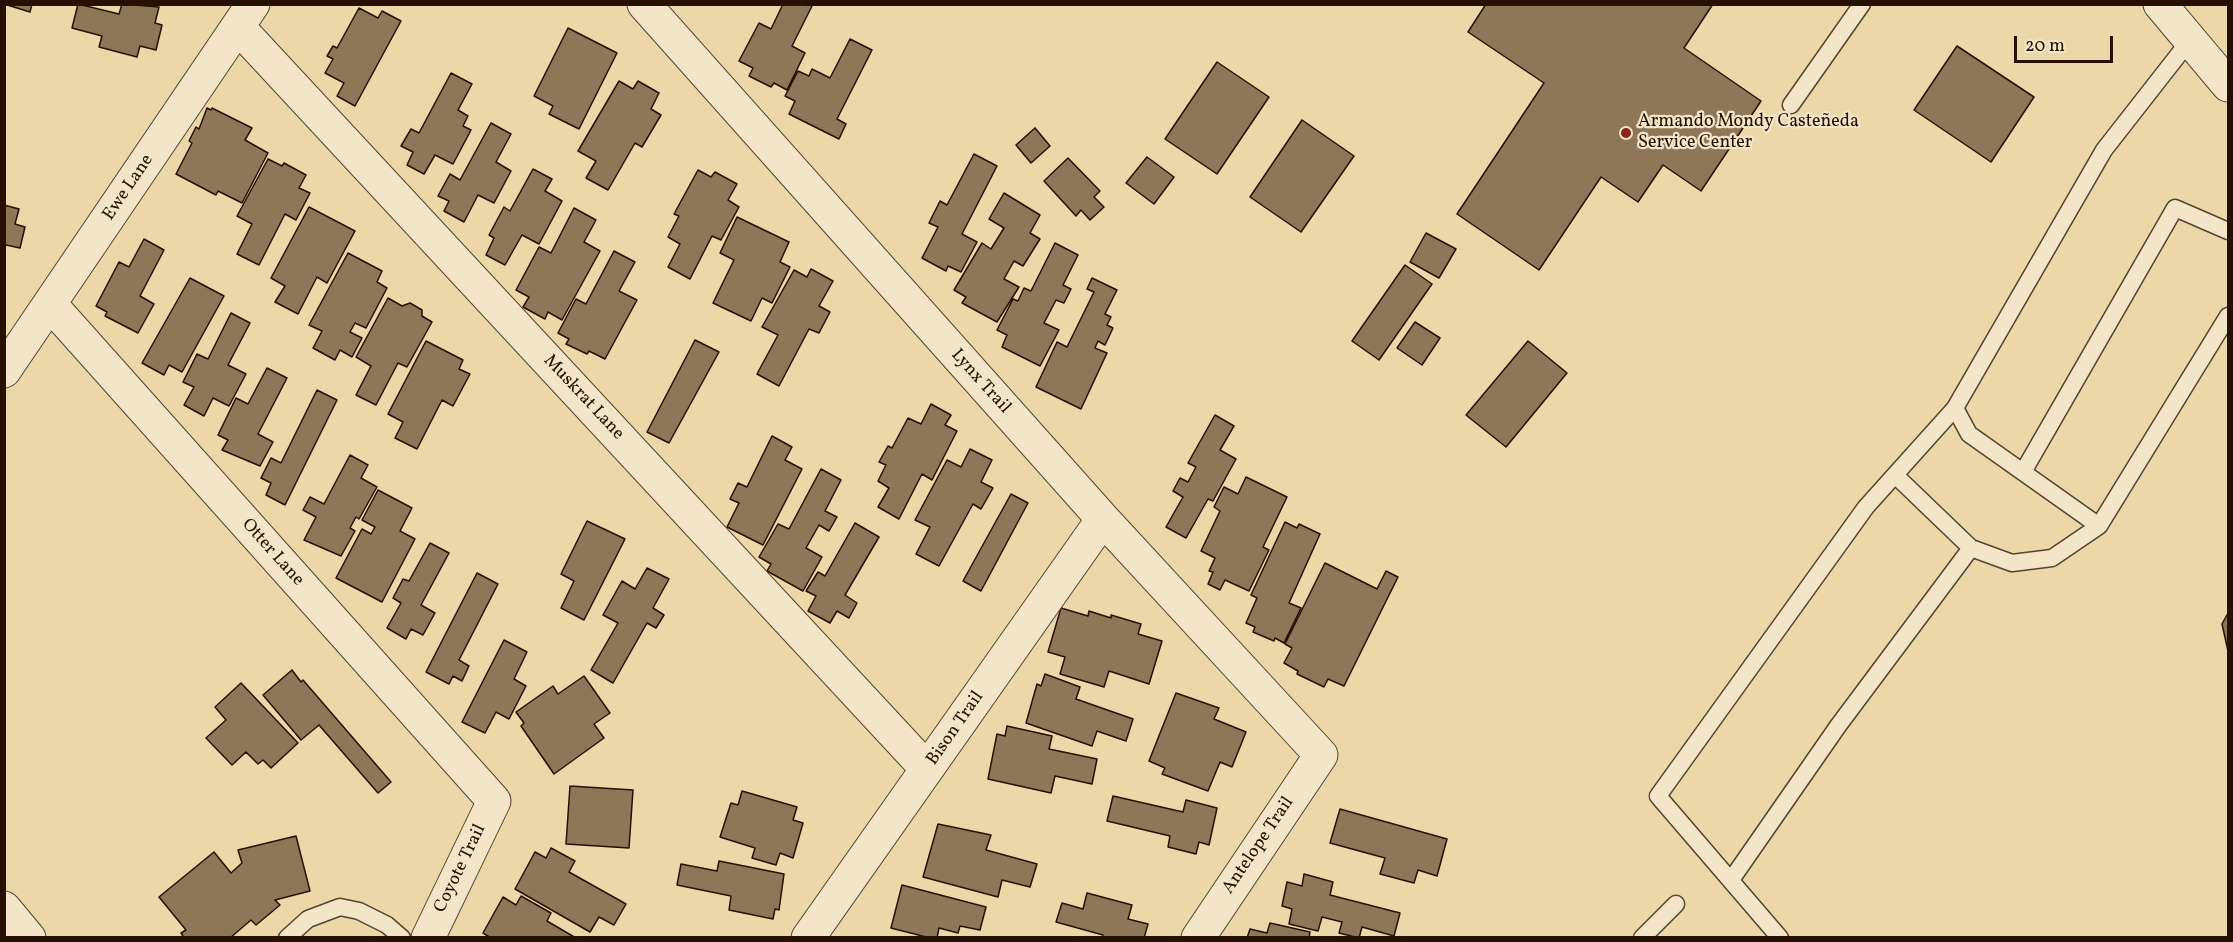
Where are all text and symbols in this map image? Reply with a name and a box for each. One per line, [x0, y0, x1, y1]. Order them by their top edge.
scale bar [2017, 24, 2116, 62]
text: 20 m [2025, 34, 2065, 59]
place label: Armando Mondy Casteñeda Service Center [1638, 112, 1859, 154]
marker: Armando Mondy Casteñeda Service Center [1619, 126, 1633, 140]
street label: Ewe Lane [99, 151, 159, 225]
street label: Lynx Trail [945, 345, 1015, 419]
street label: Muskrat Lane [538, 351, 628, 445]
street label: Otter Lane [236, 515, 308, 591]
street label: Bison Trail [923, 688, 989, 770]
street label: Antelope Trail [1219, 793, 1299, 899]
street label: Coyote Trail [430, 821, 492, 917]

